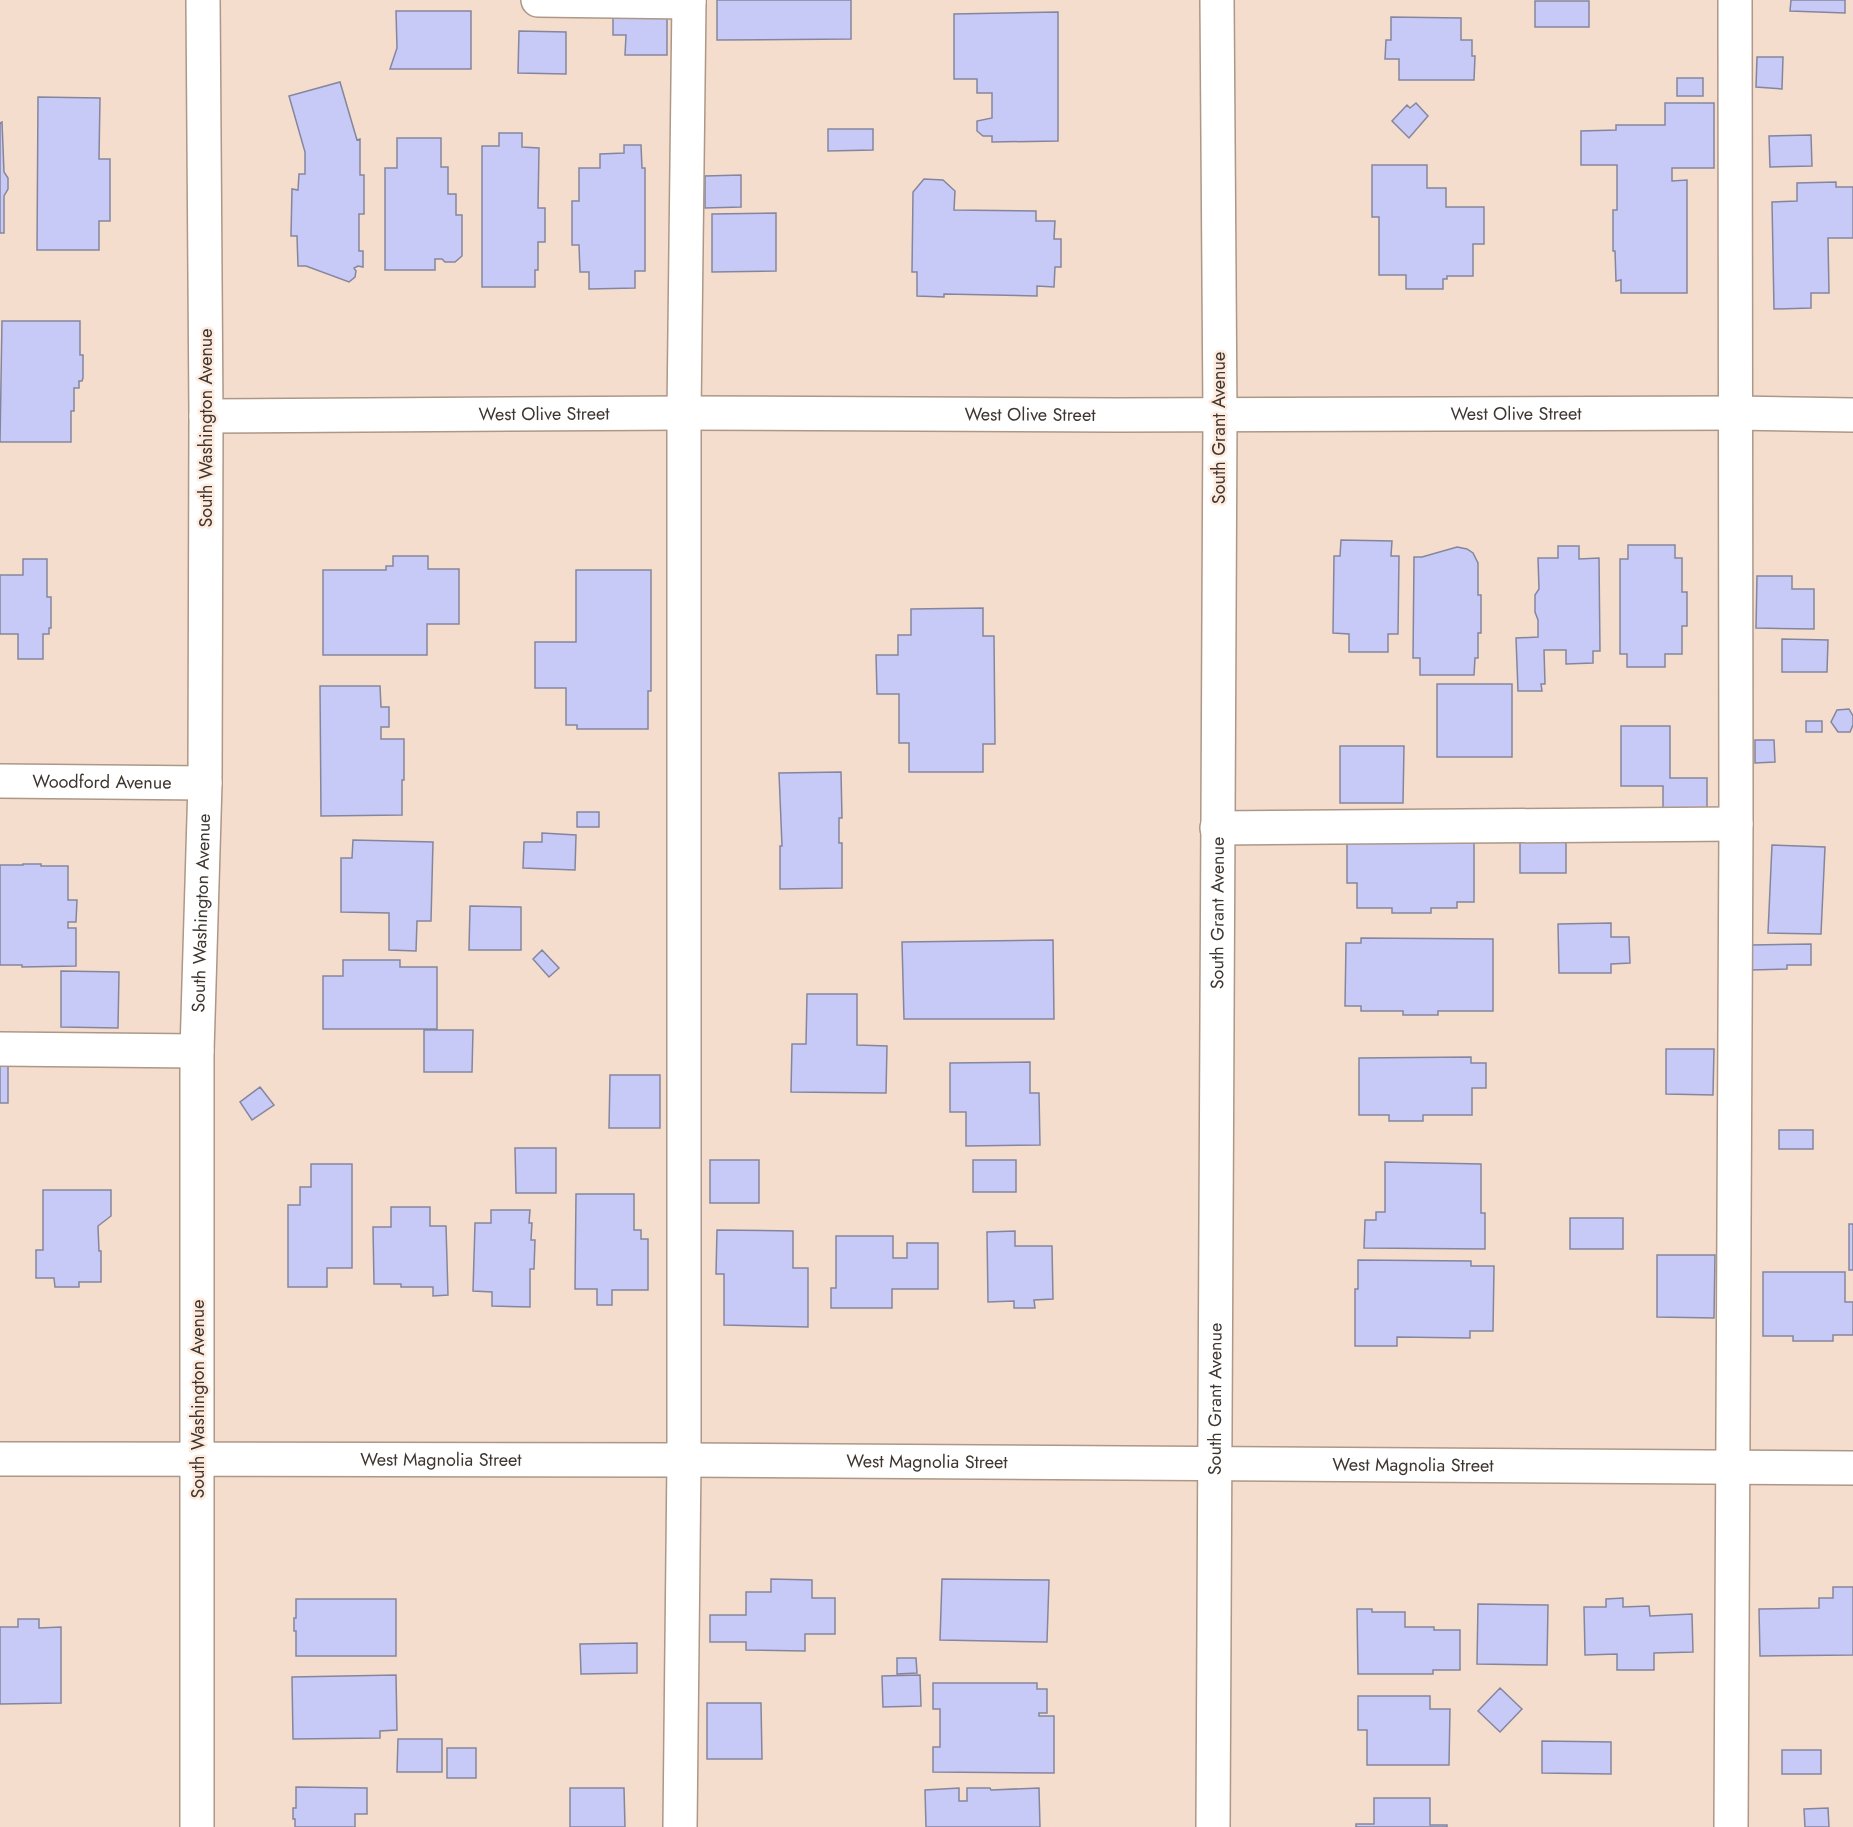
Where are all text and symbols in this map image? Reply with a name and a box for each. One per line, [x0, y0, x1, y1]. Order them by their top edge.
street label: South Washington Avenue [193, 328, 219, 528]
street label: South Grant Avenue [1206, 352, 1232, 504]
street label: West Olive Street [478, 400, 610, 427]
street label: West Olive Street [1450, 400, 1582, 427]
street label: West Olive Street [964, 401, 1096, 428]
street label: Woodford Avenue [32, 768, 172, 796]
street label: South Washington Avenue [185, 813, 217, 1013]
street label: South Grant Avenue [1204, 837, 1231, 989]
street label: South Washington Avenue [185, 1299, 211, 1499]
street label: South Grant Avenue [1202, 1323, 1228, 1475]
street label: West Magnolia Street [360, 1447, 522, 1473]
street label: West Magnolia Street [846, 1448, 1008, 1475]
street label: West Magnolia Street [1332, 1451, 1494, 1479]

